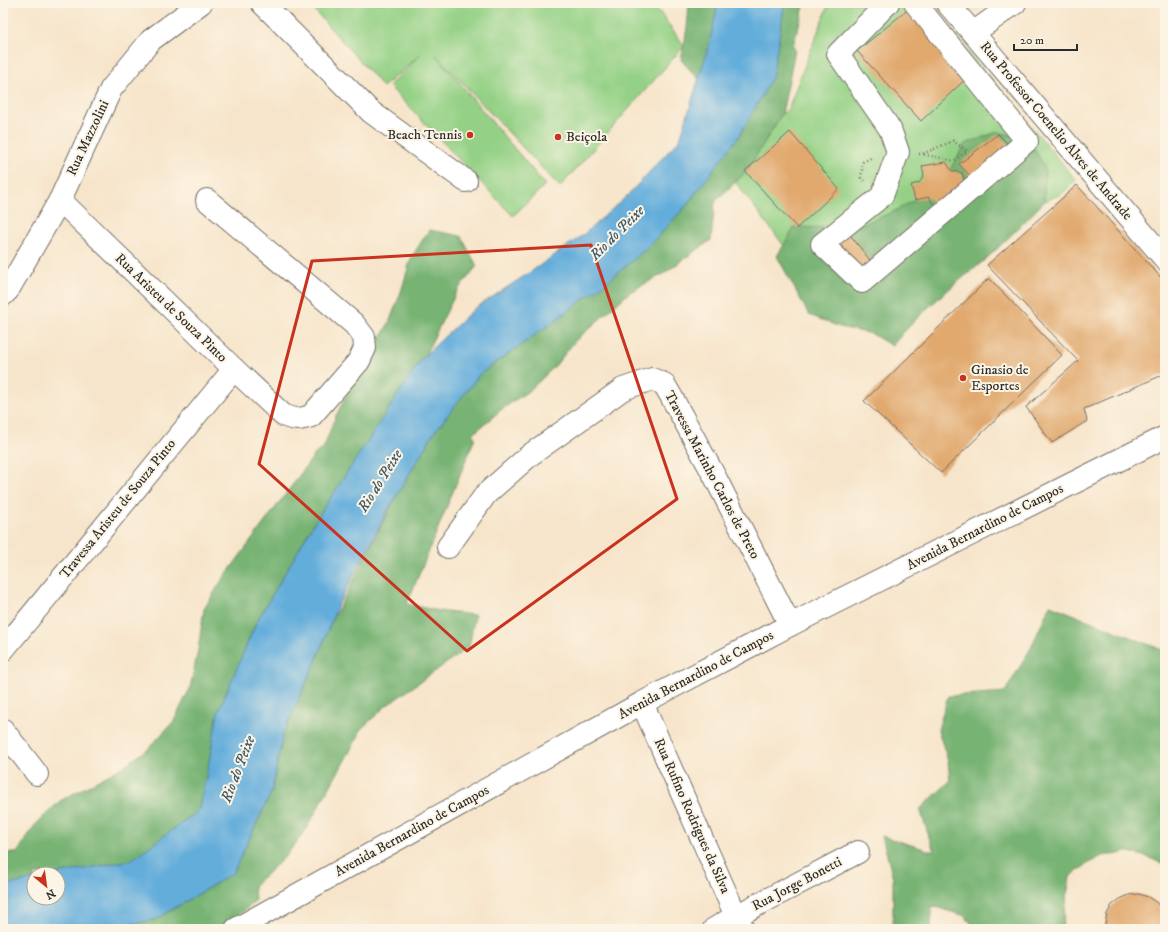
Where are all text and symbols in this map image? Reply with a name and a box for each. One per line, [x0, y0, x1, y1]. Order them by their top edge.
scale bar [1014, 26, 1077, 52]
text: 20 m [1020, 33, 1044, 48]
street label: Rua Professor Coenelio Alves de Andrade [976, 38, 1136, 224]
street label: Rua Mazzolini [63, 97, 114, 179]
place label: Beach Tennis [387, 126, 462, 144]
place label: Beiçola [566, 128, 607, 146]
marker: Beach Tennis [465, 130, 475, 140]
marker: Beiçola [553, 132, 563, 142]
water label: Rio do Peixe [585, 201, 649, 265]
street label: Rua Aristeu de Souza Pinto [111, 250, 231, 367]
place label: Ginasio de Esportes [971, 361, 1029, 395]
marker: Ginasio de Esportes [958, 373, 968, 383]
street label: Travessa Marinho Carlos de Preto [660, 388, 764, 562]
street label: Travessa Aristeu de Souza Pinto [56, 435, 180, 583]
water label: Rio do Peixe [353, 446, 407, 517]
street label: Avenida Bernardino de Campos [904, 479, 1067, 574]
street label: Avenida Bernardino de Campos [615, 626, 777, 724]
water label: Rio do Peixe [216, 732, 260, 806]
street label: Rua Rufino Rodrigues da Silva [650, 736, 734, 896]
street label: Avenida Bernardino de Campos [332, 781, 492, 881]
street label: Rua Jorge Bonetti [749, 853, 845, 915]
north arrow [26, 866, 66, 906]
text: N [43, 886, 58, 902]

